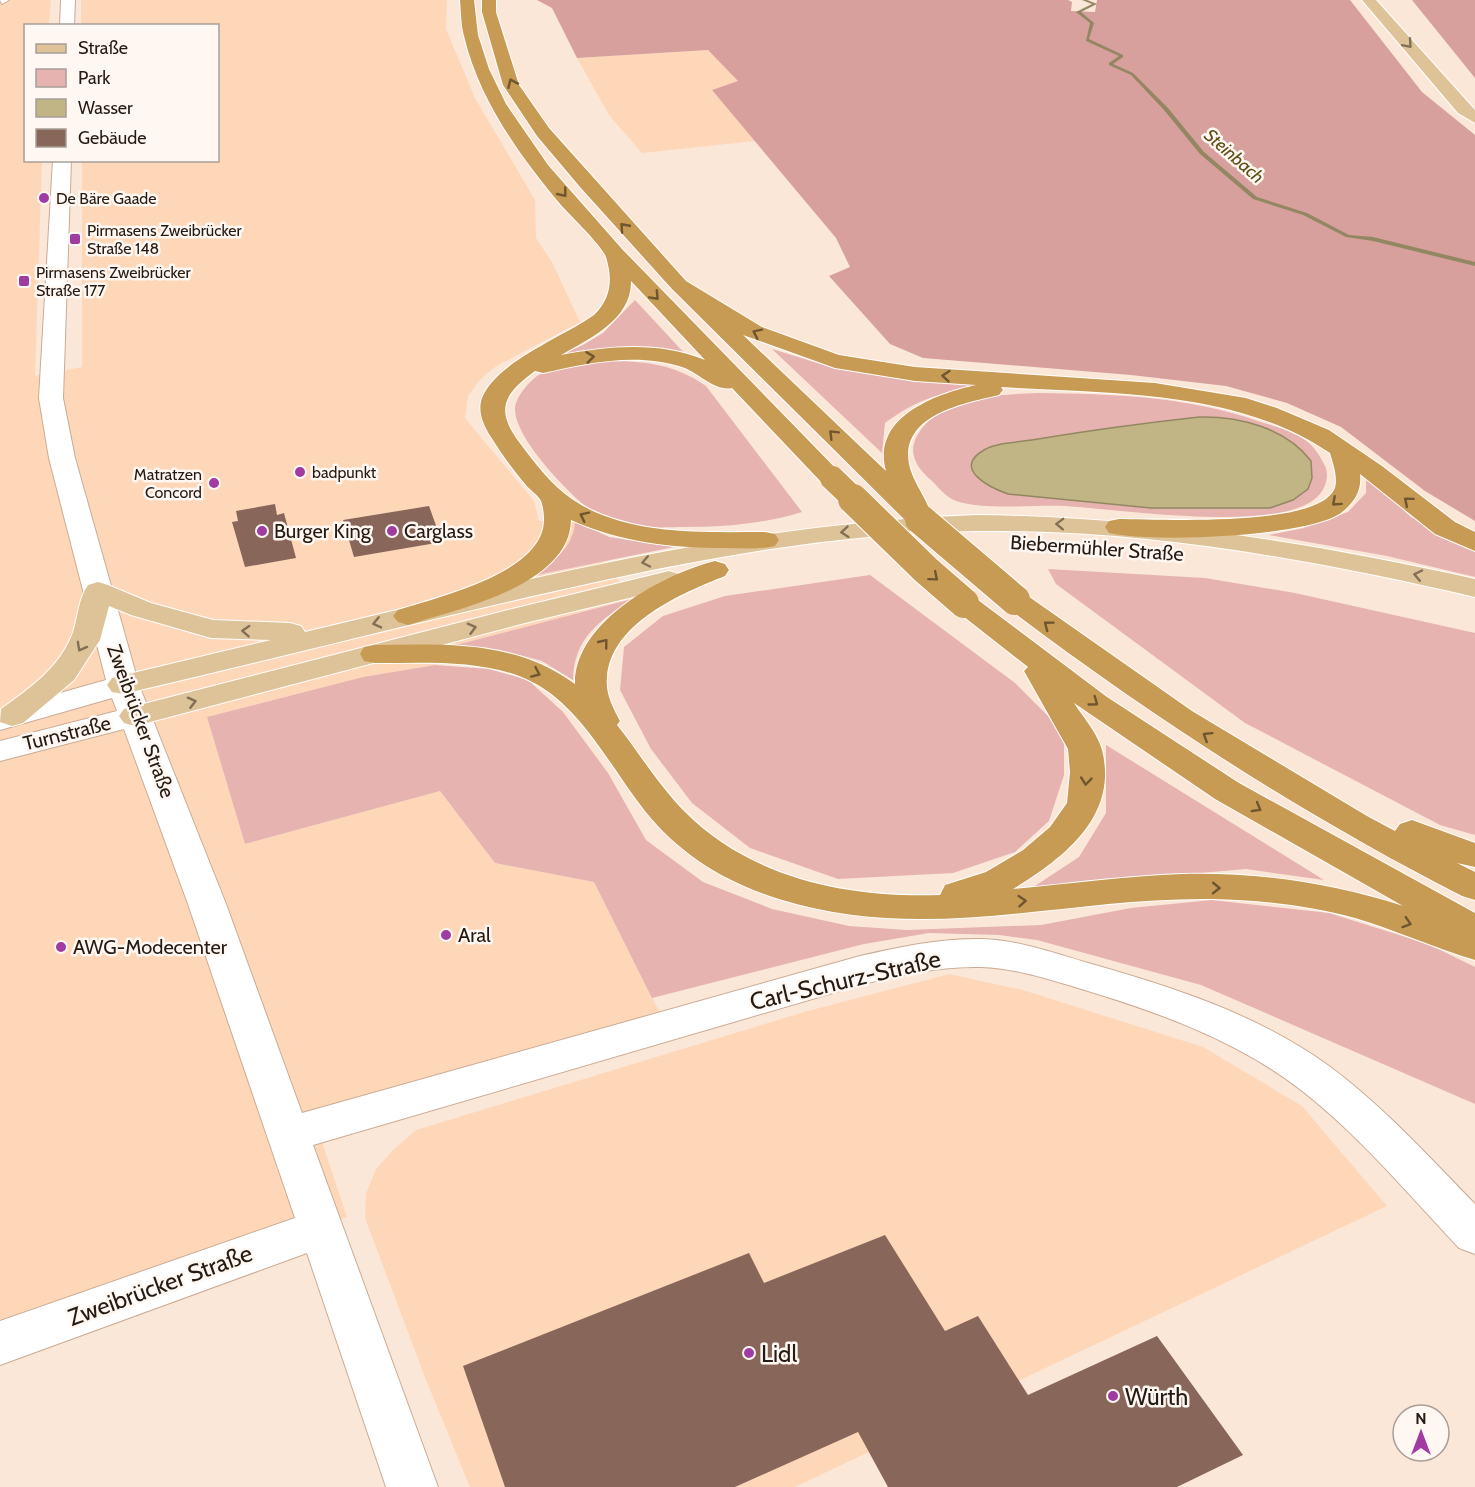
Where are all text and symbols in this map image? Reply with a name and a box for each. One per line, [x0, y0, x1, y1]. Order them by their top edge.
legend [24, 24, 219, 162]
text: Straße [78, 37, 128, 59]
one-way arrow [1401, 37, 1412, 48]
text: Park [78, 67, 111, 89]
one-way arrow [507, 78, 519, 89]
text: Wasser [78, 97, 133, 119]
water label: Steinbach [1200, 124, 1268, 188]
text: Gebäude [78, 127, 147, 149]
one-way arrow [556, 186, 567, 197]
place label: De Bäre Gaade [56, 189, 156, 208]
marker: De Bäre Gaade [37, 191, 51, 205]
place label: Pirmasens Zweibrücker Straße 148 [87, 221, 242, 258]
one-way arrow [620, 223, 631, 234]
marker: Pirmasens Zweibrücker Straße 148 [68, 232, 82, 246]
place label: Pirmasens Zweibrücker Straße 177 [36, 263, 191, 300]
marker: Pirmasens Zweibrücker Straße 177 [17, 274, 31, 288]
one-way arrow [648, 289, 659, 300]
one-way arrow [753, 329, 763, 340]
one-way arrow [585, 351, 594, 363]
one-way arrow [941, 370, 950, 383]
one-way arrow [830, 431, 841, 442]
place label: badpunkt [312, 463, 377, 482]
place label: Matratzen Concord [134, 465, 202, 502]
marker: badpunkt [293, 465, 307, 479]
marker: Matratzen Concord [207, 476, 221, 490]
one-way arrow [1333, 495, 1343, 506]
one-way arrow [1404, 497, 1415, 508]
one-way arrow [580, 511, 591, 523]
one-way arrow [1056, 518, 1065, 531]
place label: Burger King [274, 519, 372, 543]
place label: Carglass [404, 519, 473, 543]
marker: Burger King [255, 524, 269, 538]
marker: Carglass [385, 524, 399, 538]
one-way arrow [840, 525, 849, 538]
street label: Biebermühler Straße [1009, 530, 1185, 566]
one-way arrow [641, 555, 651, 568]
one-way arrow [1413, 569, 1423, 582]
one-way arrow [927, 570, 938, 581]
one-way arrow [372, 616, 382, 629]
one-way arrow [1043, 621, 1054, 632]
one-way arrow [467, 623, 477, 636]
one-way arrow [241, 625, 250, 638]
one-way arrow [597, 639, 608, 650]
one-way arrow [77, 640, 88, 651]
street label: Zweibrücker Straße [102, 641, 180, 801]
one-way arrow [529, 666, 540, 678]
one-way arrow [1087, 694, 1098, 705]
one-way arrow [186, 696, 196, 709]
street label: Turnstraße [21, 711, 113, 755]
one-way arrow [1203, 732, 1213, 744]
one-way arrow [1080, 777, 1093, 786]
one-way arrow [1251, 801, 1261, 813]
one-way arrow [1212, 882, 1221, 894]
one-way arrow [1017, 895, 1027, 908]
one-way arrow [1401, 915, 1412, 928]
place label: Aral [458, 923, 491, 947]
marker: Aral [439, 928, 453, 942]
place label: AWG-Modecenter [73, 935, 228, 959]
marker: AWG-Modecenter [54, 940, 68, 954]
street label: Carl-Schurz-Straße [747, 944, 943, 1016]
street label: Zweibrücker Straße [64, 1238, 256, 1332]
place label: Lidl [761, 1339, 797, 1368]
marker: Lidl [742, 1346, 756, 1360]
place label: Würth [1125, 1382, 1188, 1411]
marker: Würth [1106, 1389, 1120, 1403]
north arrow [1391, 1403, 1451, 1463]
text: N [1415, 1409, 1427, 1428]

